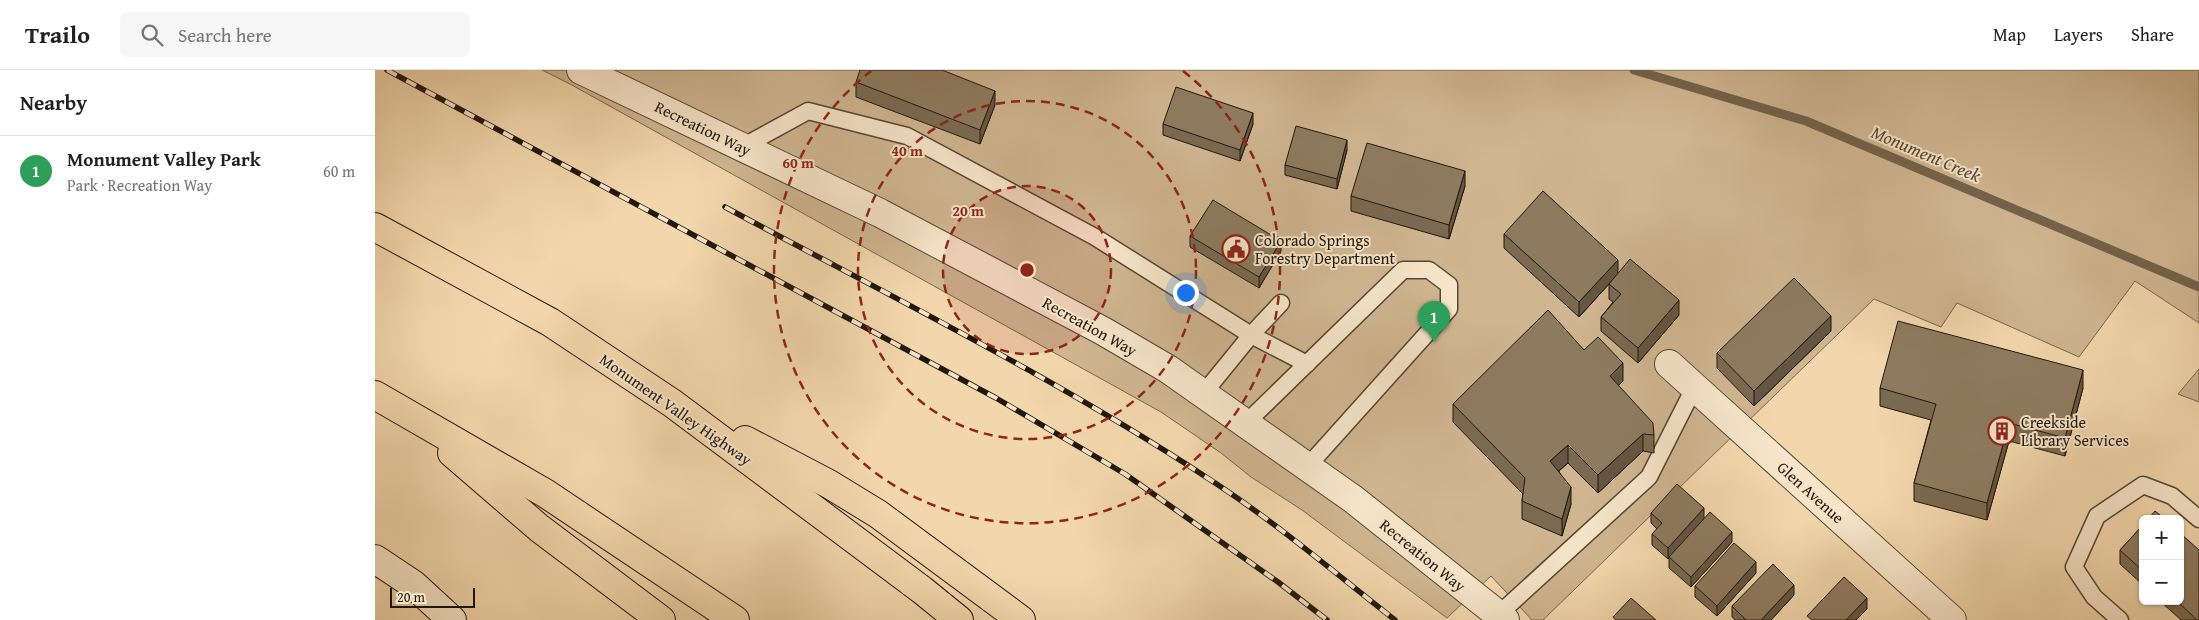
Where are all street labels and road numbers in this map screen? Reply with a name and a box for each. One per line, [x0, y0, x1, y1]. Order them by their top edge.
street label: Recreation Way [651, 94, 755, 162]
street label: Recreation Way [1038, 290, 1142, 362]
street label: Monument Valley Highway [595, 347, 757, 471]
street label: Glen Avenue [1772, 455, 1850, 529]
street label: Recreation Way [1375, 513, 1471, 597]

